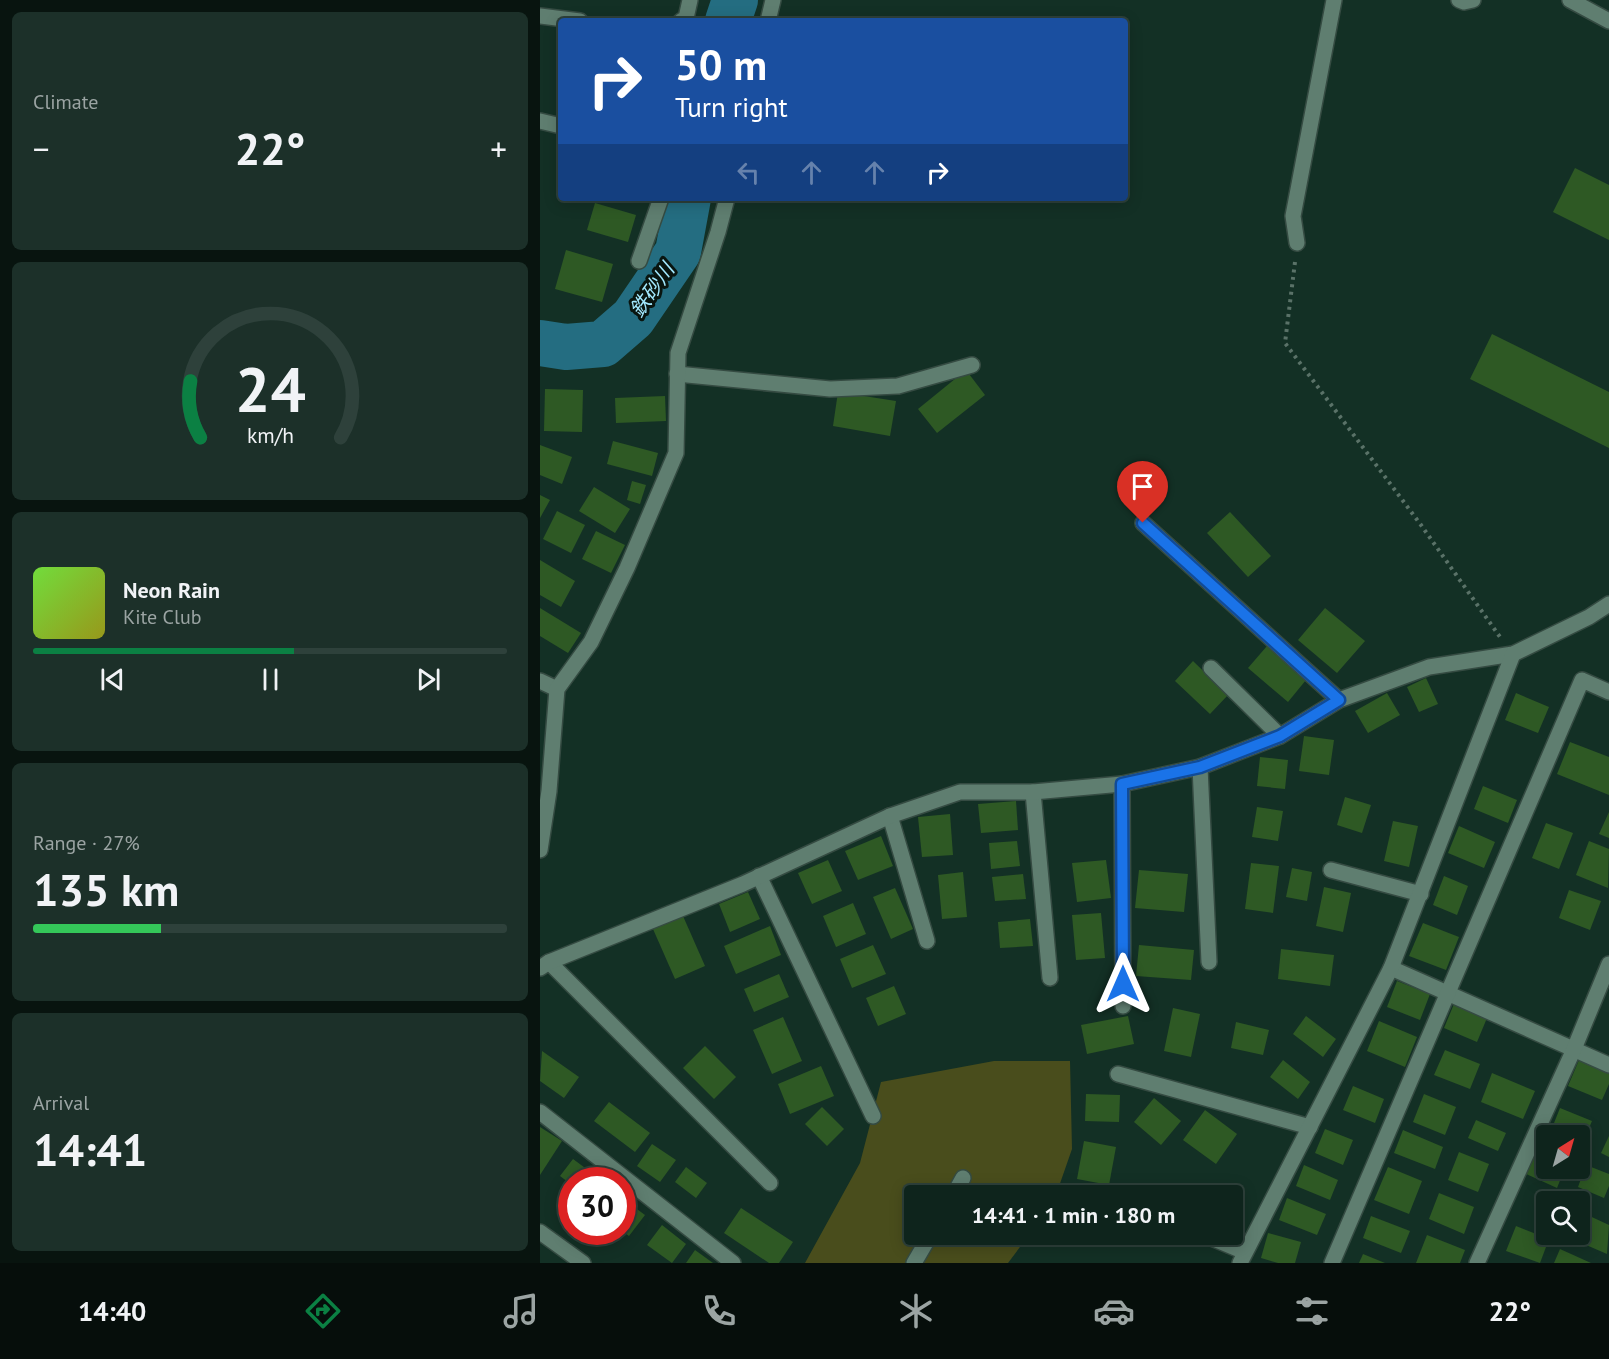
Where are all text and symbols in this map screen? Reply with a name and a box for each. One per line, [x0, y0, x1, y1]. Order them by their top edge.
text: 50 m [675, 37, 767, 92]
icon: right [576, 42, 654, 120]
text: Climate [33, 89, 99, 115]
text: Turn right [675, 90, 788, 124]
text: 22° [235, 119, 305, 177]
text: − [33, 127, 50, 170]
text: + [490, 127, 507, 170]
icon: left [732, 156, 765, 189]
icon: ahead [795, 156, 828, 189]
icon: ahead [858, 156, 891, 189]
icon: right [921, 156, 954, 189]
water label: 鉄砂川 [624, 256, 681, 322]
text: 24 [235, 348, 305, 429]
text: km/h [246, 422, 293, 450]
pin [1117, 461, 1168, 523]
icon: arrive [1126, 470, 1159, 503]
text: Neon Rain [123, 576, 220, 604]
text: Kite Club [123, 604, 201, 630]
icon: previous [96, 663, 129, 696]
icon: pause [254, 663, 287, 696]
icon: next [412, 663, 445, 696]
text: Range · 27% [33, 830, 140, 856]
text: 135 km [33, 860, 179, 918]
position arrow [1091, 952, 1155, 1016]
text: Arrival [33, 1090, 89, 1116]
text: 14:41 [33, 1120, 147, 1178]
north arrow [1536, 1125, 1590, 1179]
map controls [1536, 1125, 1590, 1245]
speed limit sign: 30 [558, 1167, 636, 1245]
button: search [1536, 1191, 1590, 1245]
text: 14:41 · 1 min · 180 m [972, 1201, 1175, 1229]
icon: directions [302, 1290, 344, 1332]
icon: music [500, 1290, 542, 1332]
icon: phone [698, 1290, 740, 1332]
icon: climate [895, 1290, 937, 1332]
icon: car [1093, 1290, 1135, 1332]
icon: filters [1291, 1290, 1333, 1332]
text: 14:40 [78, 1294, 146, 1328]
text: 22° [1489, 1294, 1531, 1328]

